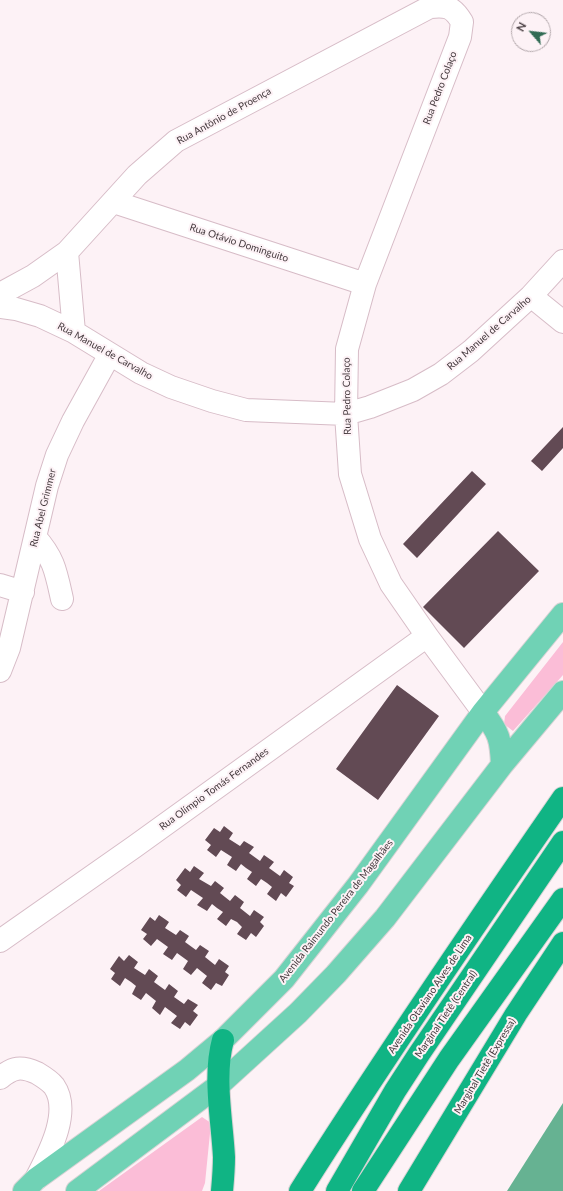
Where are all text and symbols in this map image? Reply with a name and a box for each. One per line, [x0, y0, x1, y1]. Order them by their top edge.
north arrow [511, 12, 551, 52]
text: N [513, 20, 529, 33]
street label: Rua Pedro Colaço [421, 50, 459, 126]
street label: Rua Antônio de Proença [175, 85, 273, 147]
street label: Rua Otávio Dominguito [188, 221, 290, 265]
street label: Rua Manuel de Carvalho [445, 293, 533, 373]
street label: Rua Manuel de Carvalho [55, 320, 155, 382]
street label: Rua Pedro Colaço [340, 357, 354, 435]
street label: Rua Abel Grimmer [27, 468, 59, 548]
street label: Rua Olímpio Tomás Fernandes [157, 745, 271, 833]
street label: Avenida Raimundo Pereira de Magalhães [276, 837, 396, 985]
street label: Avenida Otaviano Alves de Lima [386, 932, 474, 1056]
street label: Marginal Tietê (Central) [412, 968, 480, 1060]
street label: Marginal Tietê (Expressa) [452, 1016, 518, 1116]

